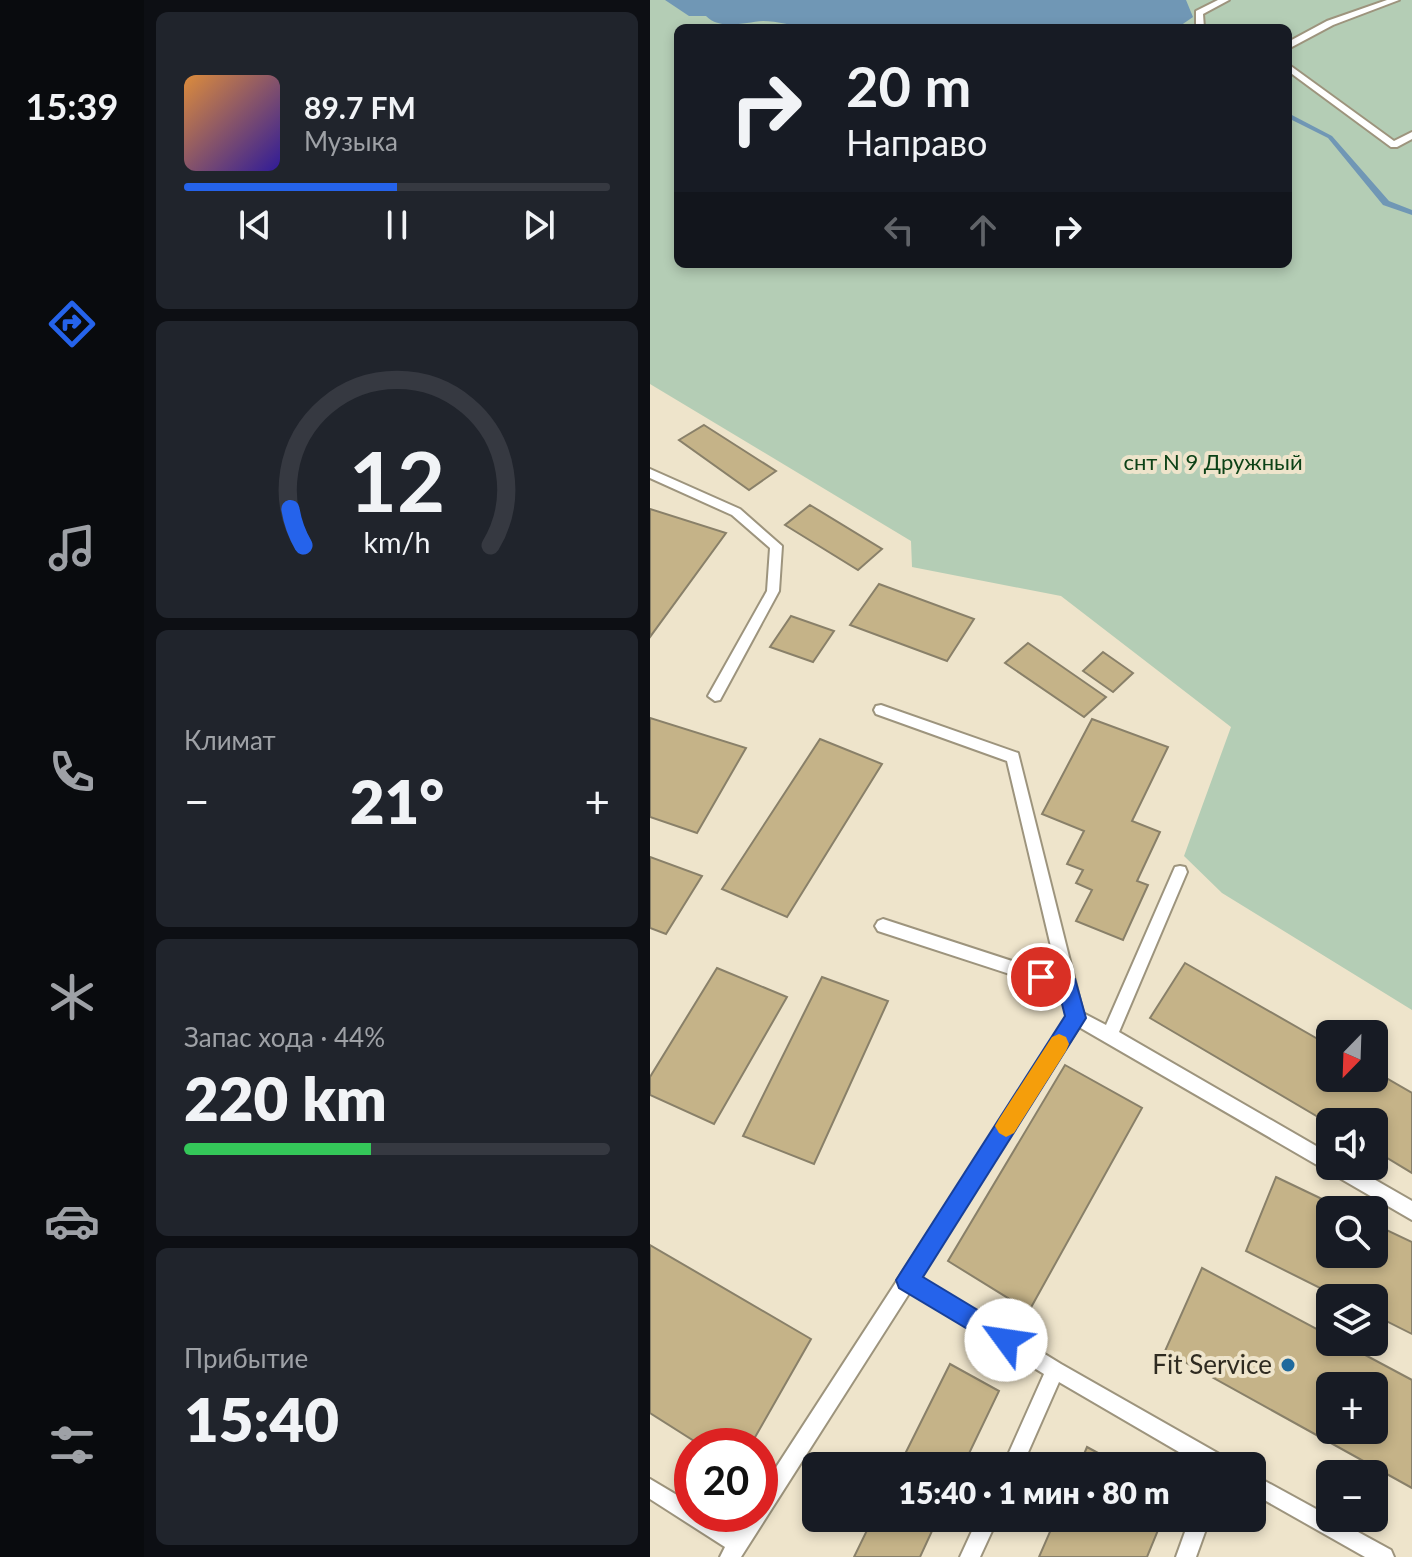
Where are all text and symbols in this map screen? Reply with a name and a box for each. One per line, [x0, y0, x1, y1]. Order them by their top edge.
text: 20 m [846, 52, 971, 119]
icon: right [714, 56, 818, 160]
text: 15:39 [26, 84, 118, 128]
text: 89.7 FM [304, 89, 416, 125]
text: Направо [846, 120, 987, 164]
text: Музыка [304, 125, 398, 157]
icon: previous [233, 203, 277, 247]
icon: pause [375, 203, 419, 247]
icon: next [517, 203, 561, 247]
icon: left [877, 208, 921, 252]
icon: ahead [961, 208, 1005, 252]
icon: right [1045, 208, 1089, 252]
icon: directions [44, 296, 100, 352]
text: 12 [349, 429, 445, 529]
park label: снт N 9 Дружный [1123, 448, 1303, 475]
icon: music [44, 520, 100, 576]
text: km/h [364, 525, 430, 559]
text: Климат [184, 724, 276, 756]
icon: phone [44, 744, 100, 800]
text: 21° [350, 765, 444, 837]
text: − [184, 775, 210, 827]
text: + [584, 775, 610, 827]
pin [1007, 943, 1075, 1011]
icon: arrive [1019, 955, 1063, 999]
icon: climate [44, 969, 100, 1025]
north arrow [1316, 1020, 1388, 1092]
map controls [1316, 1020, 1388, 1532]
text: Запас хода · 44% [184, 1021, 385, 1053]
text: 220 km [184, 1062, 387, 1134]
button: sound [1316, 1108, 1388, 1180]
icon: car [44, 1193, 100, 1249]
button: search [1316, 1196, 1388, 1268]
button: layers [1316, 1284, 1388, 1356]
position arrow [964, 1298, 1048, 1382]
text: Прибытие [184, 1342, 308, 1374]
place label: Fit Service [1152, 1348, 1272, 1380]
marker: Fit Service [1279, 1356, 1297, 1374]
button: + [1316, 1372, 1388, 1444]
text: 15:40 [184, 1383, 339, 1455]
icon: filters [44, 1417, 100, 1473]
speed limit sign: 20 [674, 1428, 778, 1532]
button: − [1316, 1460, 1388, 1532]
text: 15:40 · 1 мин · 80 m [899, 1474, 1169, 1510]

